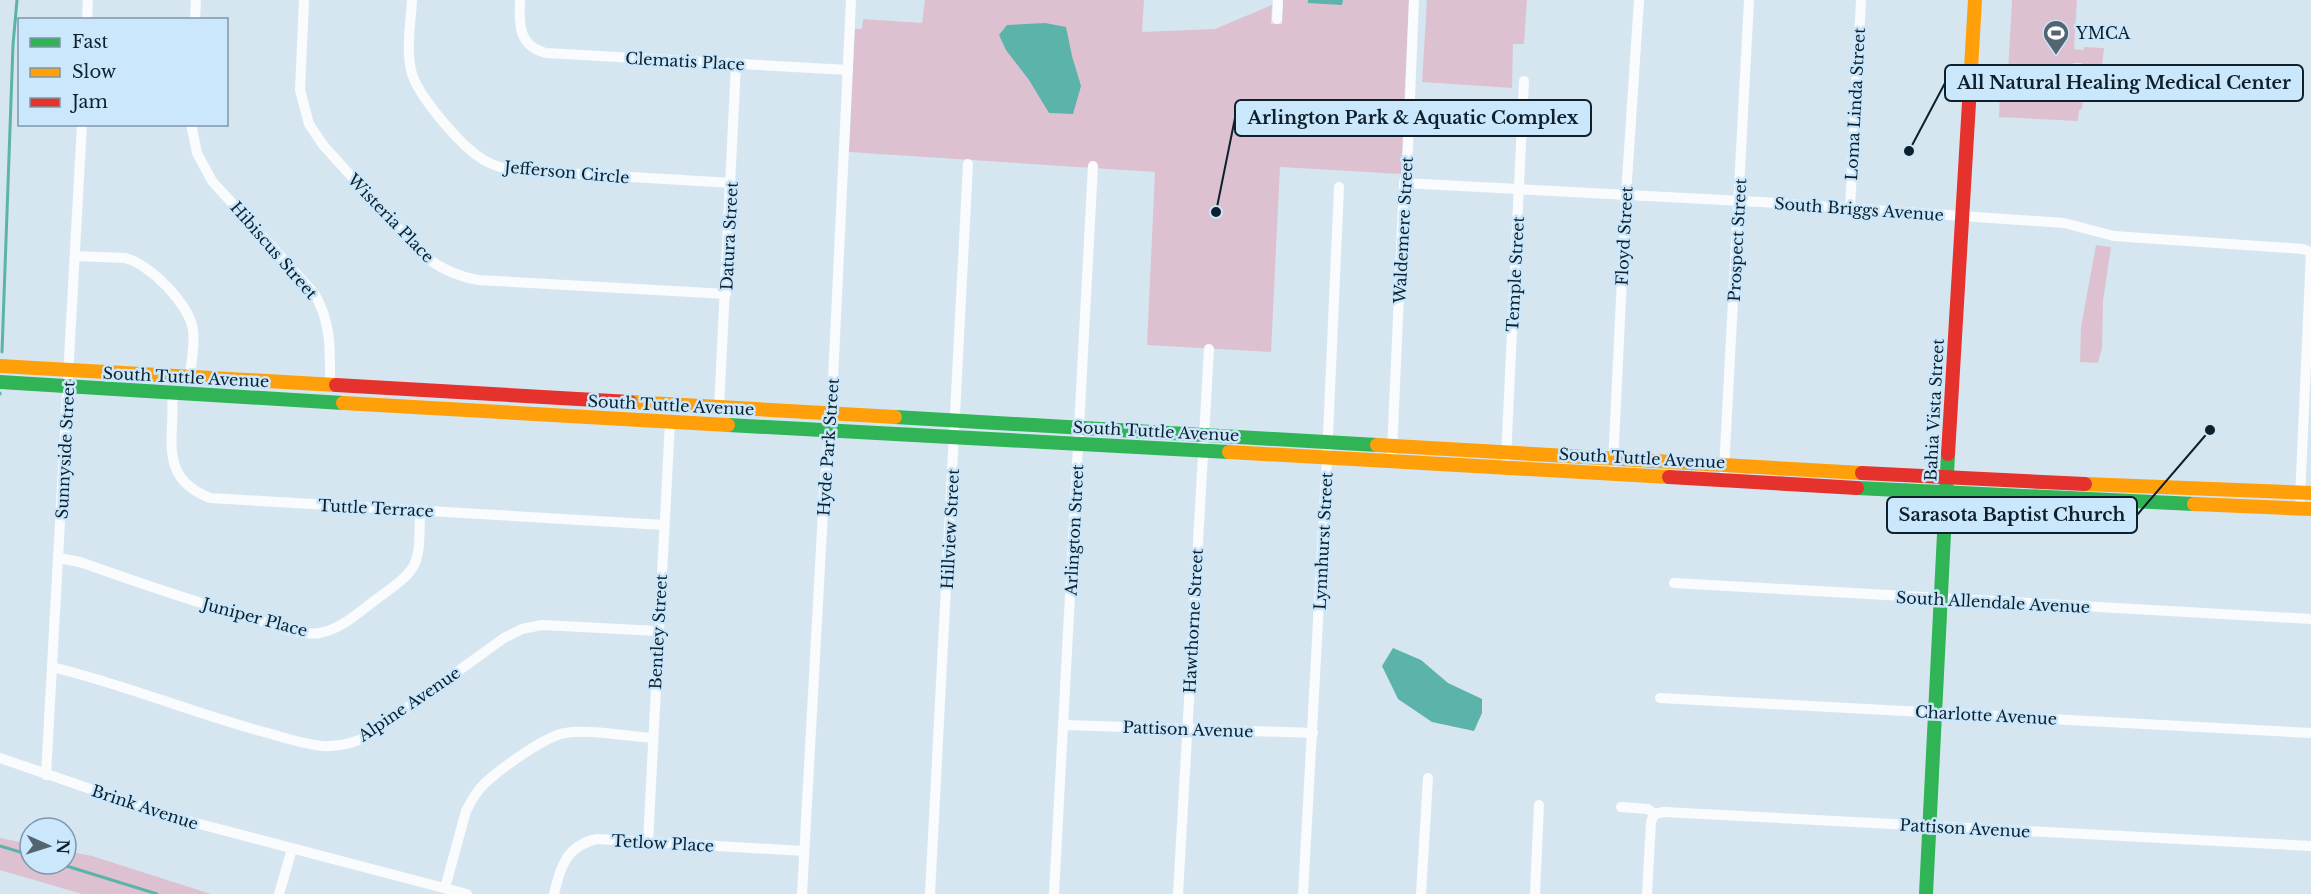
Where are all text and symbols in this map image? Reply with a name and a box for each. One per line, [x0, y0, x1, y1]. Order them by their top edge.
legend [18, 18, 228, 126]
sports icon: YMCA [2041, 18, 2071, 56]
place label: YMCA [2075, 23, 2131, 43]
street label: Loma Linda Street [1841, 27, 1869, 181]
text: Fast [72, 31, 109, 53]
street label: Clematis Place [625, 48, 745, 74]
text: Slow [72, 61, 117, 83]
callout: All Natural Healing Medical Center [1945, 65, 2303, 101]
text: All Natural Healing Medical Center [1956, 72, 2291, 94]
text: Jam [70, 91, 108, 113]
callout: Arlington Park & Aquatic Complex [1235, 100, 1591, 136]
text: Arlington Park & Aquatic Complex [1246, 107, 1579, 129]
street label: Jefferson Circle [502, 156, 630, 187]
street label: Waldemere Street [1389, 156, 1417, 305]
street label: Wisteria Place [343, 169, 438, 267]
street label: Prospect Street [1724, 178, 1750, 302]
street label: Datura Street [716, 181, 742, 291]
street label: Floyd Street [1611, 186, 1637, 286]
street label: South Briggs Avenue [1774, 193, 1944, 225]
street label: Hibiscus Street [226, 197, 322, 303]
street label: Temple Street [1502, 216, 1528, 332]
street label: Bahia Vista Street [1920, 338, 1948, 482]
street label: South Tuttle Avenue [102, 363, 270, 391]
street label: Hyde Park Street [813, 377, 843, 517]
street label: Sunnyside Street [51, 380, 79, 520]
street label: South Tuttle Avenue [587, 391, 755, 419]
street label: South Tuttle Avenue [1072, 417, 1240, 445]
street label: South Tuttle Avenue [1558, 444, 1726, 472]
street label: Arlington Street [1061, 464, 1087, 597]
street label: Hillview Street [937, 468, 963, 590]
street label: Lynnhurst Street [1309, 472, 1337, 610]
street label: Tuttle Terrace [318, 495, 434, 521]
callout: Sarasota Baptist Church [1887, 497, 2137, 533]
text: Sarasota Baptist Church [1899, 504, 2126, 526]
street label: Hawthorne Street [1179, 548, 1207, 694]
street label: Bentley Street [645, 574, 671, 690]
street label: South Allendale Avenue [1895, 587, 2091, 617]
street label: Juniper Place [198, 593, 310, 641]
street label: Alpine Avenue [353, 662, 464, 746]
street label: Charlotte Avenue [1914, 701, 2058, 729]
street label: Pattison Avenue [1122, 717, 1254, 741]
street label: Brink Avenue [89, 780, 201, 834]
street label: Pattison Avenue [1899, 815, 2031, 841]
north arrow [18, 816, 78, 876]
street label: Tetlow Place [611, 830, 715, 856]
text: N [53, 839, 73, 855]

